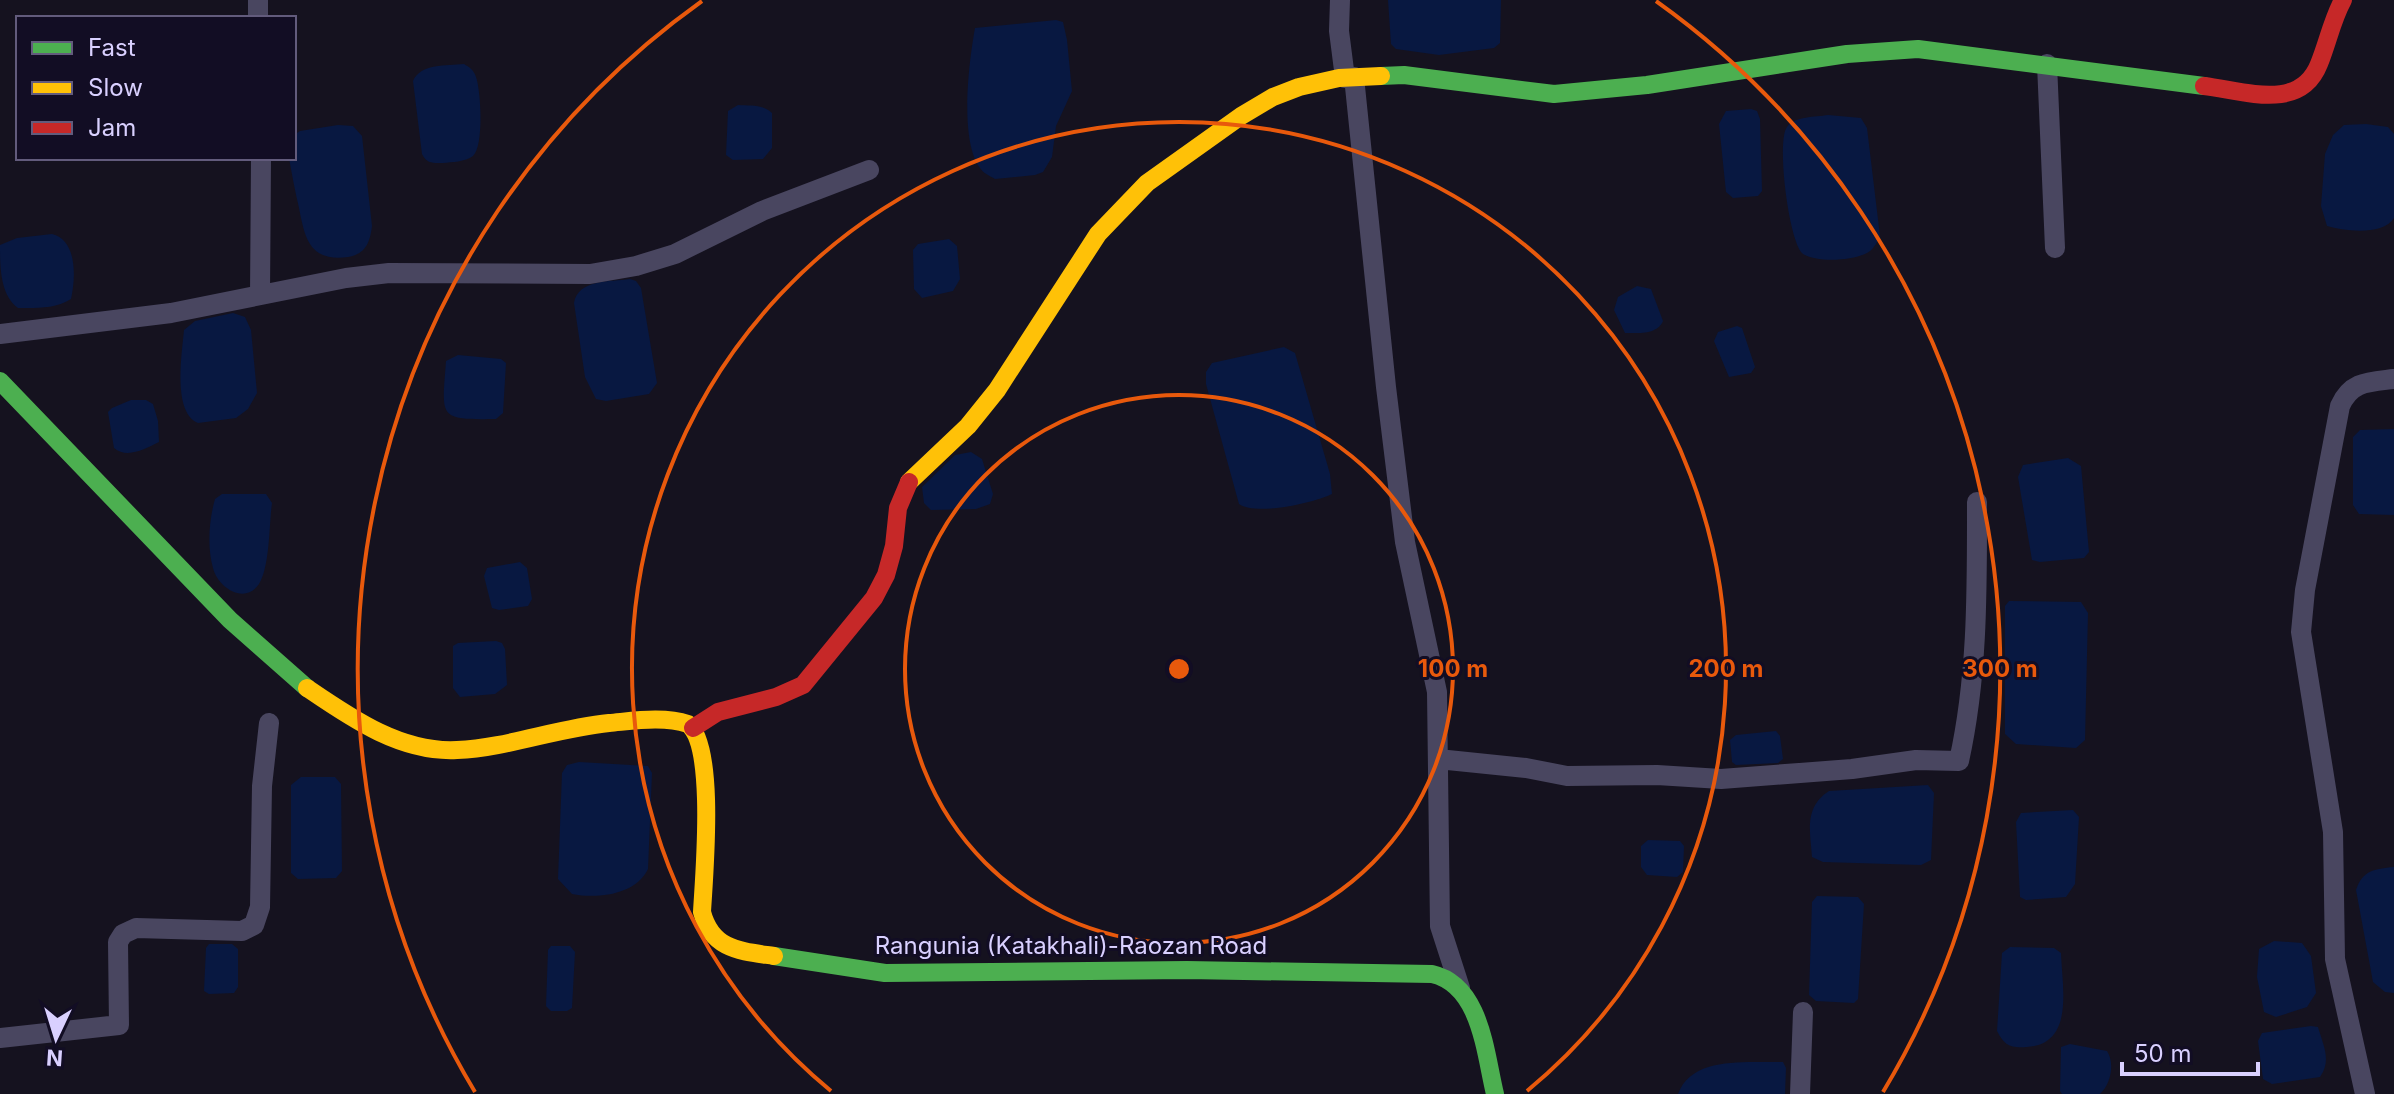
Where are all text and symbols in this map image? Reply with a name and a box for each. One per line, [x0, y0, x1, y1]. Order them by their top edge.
legend [16, 16, 296, 160]
text: Fast [88, 33, 136, 62]
text: Slow [88, 73, 143, 102]
text: Jam [88, 113, 136, 142]
text: 100 m [1418, 654, 1488, 683]
text: 200 m [1688, 654, 1764, 683]
text: 300 m [1962, 654, 2038, 683]
centre of rings [1165, 655, 1193, 683]
street label: Rangunia (Katakhali)-Raozan Road [875, 931, 1267, 960]
north arrow [16, 998, 96, 1078]
scale bar [2122, 1026, 2258, 1076]
text: 50 m [2134, 1039, 2192, 1068]
text: N [45, 1044, 64, 1072]

